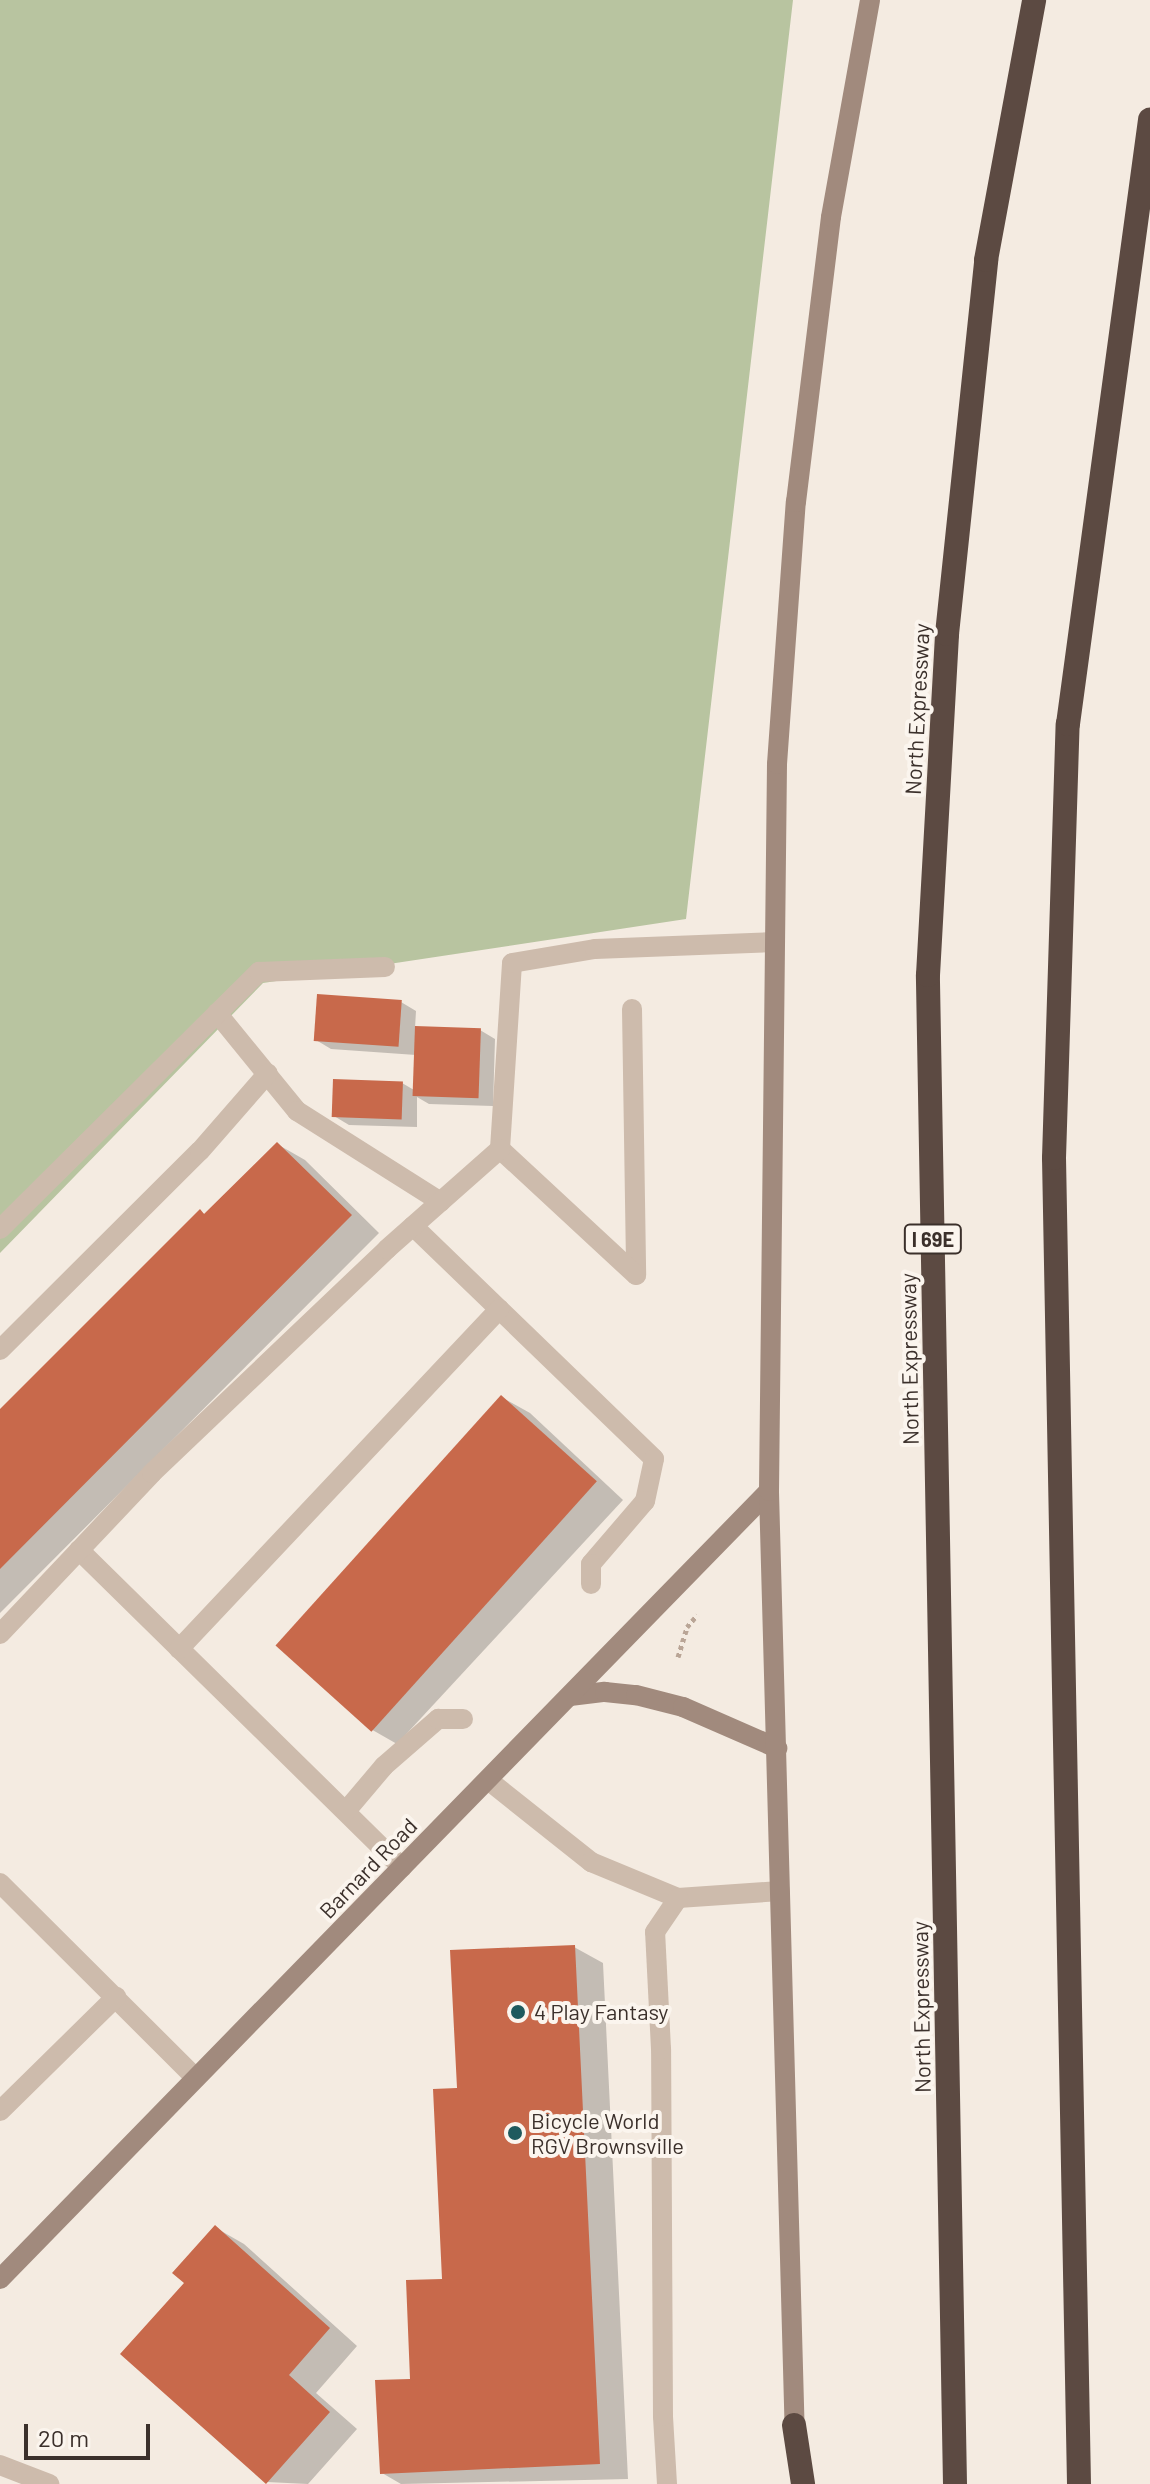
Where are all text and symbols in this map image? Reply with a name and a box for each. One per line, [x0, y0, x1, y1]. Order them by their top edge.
street label: North Expressway [899, 623, 935, 795]
road number: I 69E [903, 1223, 963, 1255]
street label: North Expressway [894, 1273, 924, 1445]
street label: Barnard Road [314, 1812, 422, 1924]
street label: North Expressway [906, 1921, 936, 2093]
place label: 4 Play Fantasy [534, 1999, 668, 2025]
marker: 4 Play Fantasy [509, 2003, 527, 2021]
place label: Bicycle World RGV Brownsville [531, 2107, 684, 2158]
marker: Bicycle World RGV Brownsville [506, 2124, 524, 2142]
scale bar [28, 2408, 154, 2458]
text: 20 m [38, 2423, 89, 2452]

